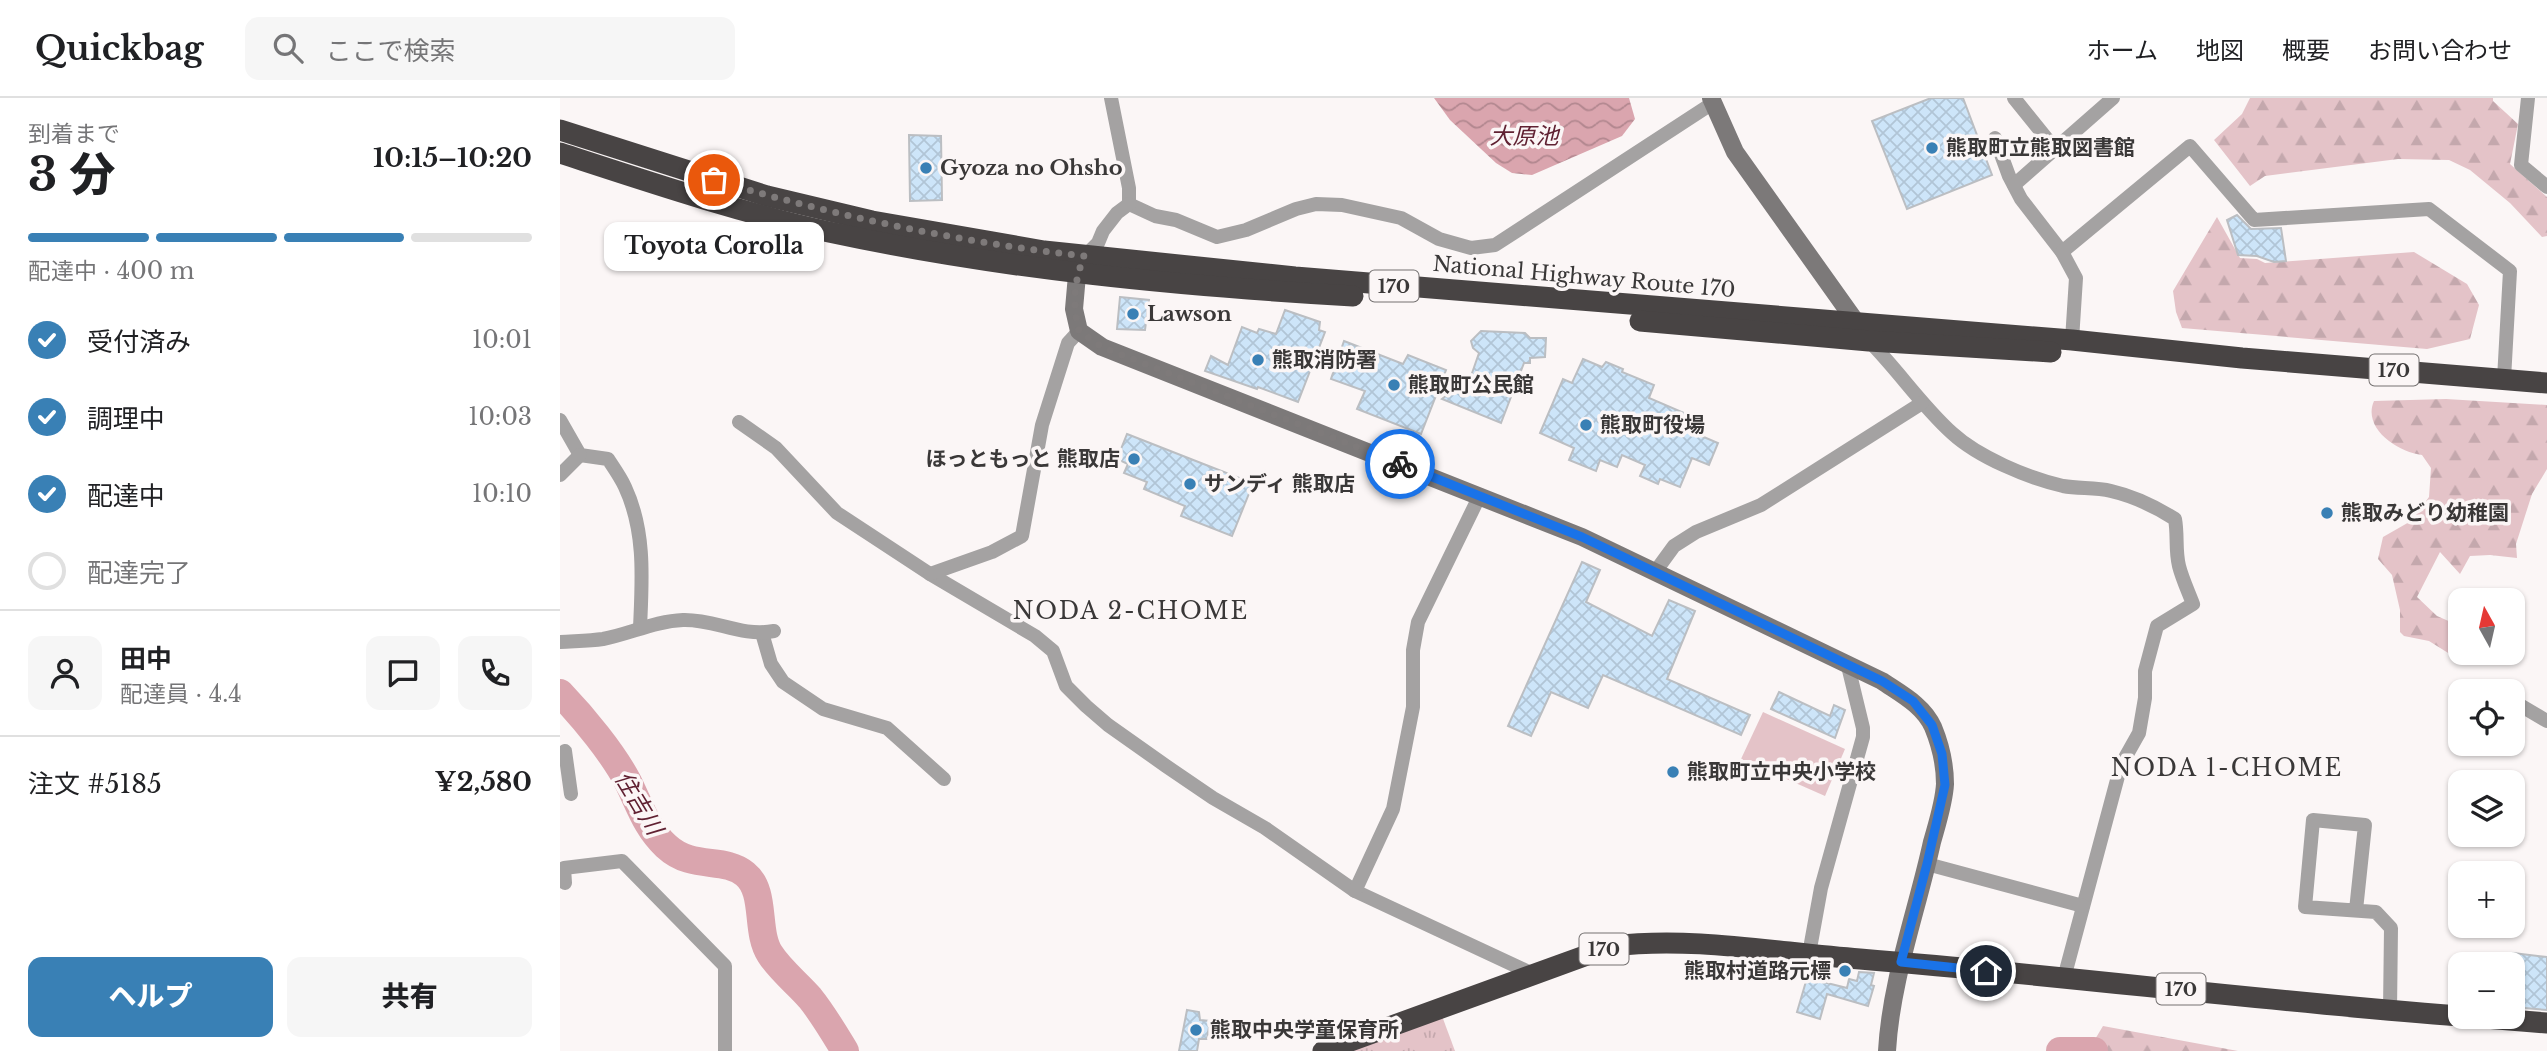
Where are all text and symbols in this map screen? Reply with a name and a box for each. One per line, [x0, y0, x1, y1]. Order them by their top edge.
search box [245, 17, 735, 80]
text: Quickbag [35, 28, 203, 69]
icon: search [269, 29, 307, 67]
text: ここで検索 [325, 35, 455, 67]
text: ホーム [2087, 36, 2158, 65]
text: 地図 [2196, 36, 2244, 65]
text: 概要 [2282, 36, 2330, 65]
text: お問い合わせ [2368, 36, 2512, 65]
text: 到着まで [28, 120, 120, 148]
water label: 大原池 [1490, 122, 1561, 150]
place label: 熊取町立熊取図書館 [1946, 135, 2135, 161]
marker: 熊取町立熊取図書館 [1924, 140, 1940, 156]
text: 10:15–10:20 [373, 142, 532, 174]
text: 3 分 [28, 146, 116, 203]
pin [684, 150, 744, 210]
place label: Gyoza no Ohsho [940, 155, 1123, 181]
marker: Gyoza no Ohsho [918, 160, 934, 176]
icon: bag [695, 161, 733, 199]
callout: Toyota Corolla [604, 222, 824, 271]
text: Toyota Corolla [624, 232, 804, 260]
street label: National Highway Route 170 [1432, 251, 1736, 303]
text: 配達中 · 400 m [28, 257, 194, 285]
road number: 170 [1370, 270, 1418, 302]
place label: Lawson [1147, 301, 1232, 327]
marker: Lawson [1125, 306, 1141, 322]
icon: check [28, 321, 66, 359]
text: 受付済み [87, 326, 191, 358]
text: 10:01 [472, 326, 532, 354]
place label: 熊取消防署 [1272, 347, 1377, 373]
marker: 熊取消防署 [1250, 352, 1266, 368]
road number: 170 [2370, 354, 2418, 386]
place label: 熊取町公民館 [1408, 372, 1534, 398]
marker: 熊取町公民館 [1386, 377, 1402, 393]
icon: check [28, 398, 66, 436]
text: 調理中 [87, 403, 165, 435]
text: 10:03 [468, 403, 532, 431]
place label: 熊取町役場 [1600, 412, 1705, 438]
marker: 熊取町役場 [1578, 417, 1594, 433]
courier [1365, 429, 1435, 499]
icon: bike [1381, 445, 1419, 483]
place label: ほっともっと 熊取店 [925, 446, 1120, 472]
marker: ほっともっと 熊取店 [1126, 451, 1142, 467]
place label: サンディ 熊取店 [1204, 471, 1355, 497]
icon: check [28, 475, 66, 513]
marker: サンディ 熊取店 [1182, 476, 1198, 492]
text: 配達中 [87, 480, 165, 512]
text: 10:10 [472, 480, 532, 508]
place label: 熊取みどり幼稚園 [2341, 500, 2509, 526]
marker: 熊取みどり幼稚園 [2319, 505, 2335, 521]
text: 配達完了 [87, 557, 191, 589]
north arrow [2448, 588, 2525, 665]
map controls [2448, 588, 2525, 1029]
district label: NODA 2-CHOME [1013, 597, 1249, 625]
button: person [28, 636, 102, 710]
button: chat [366, 636, 440, 710]
button: phone [458, 636, 532, 710]
text: 田中 [120, 643, 172, 675]
button: locate [2448, 679, 2525, 756]
text: 配達員 · 4.4 [120, 680, 242, 708]
district label: NODA 1-CHOME [2111, 754, 2343, 782]
place label: 熊取町立中央小学校 [1687, 759, 1876, 785]
marker: 熊取町立中央小学校 [1665, 764, 1681, 780]
text: ¥2,580 [435, 766, 532, 798]
water label: 住吉川 [609, 766, 670, 842]
text: 注文 #5185 [28, 768, 162, 800]
button: layers [2448, 770, 2525, 847]
button: + [2448, 861, 2525, 938]
road number: 170 [1580, 934, 1628, 964]
pin [1956, 941, 2016, 1001]
icon: home [1967, 952, 2005, 990]
button: − [2448, 952, 2525, 1029]
button: ヘルプ [28, 957, 273, 1037]
button: 共有 [287, 957, 532, 1037]
place label: 熊取村道路元標 [1684, 958, 1831, 984]
marker: 熊取村道路元標 [1837, 963, 1853, 979]
road number: 170 [2156, 974, 2206, 1004]
place label: 熊取中央学童保育所 [1210, 1017, 1399, 1043]
marker: 熊取中央学童保育所 [1188, 1022, 1204, 1038]

